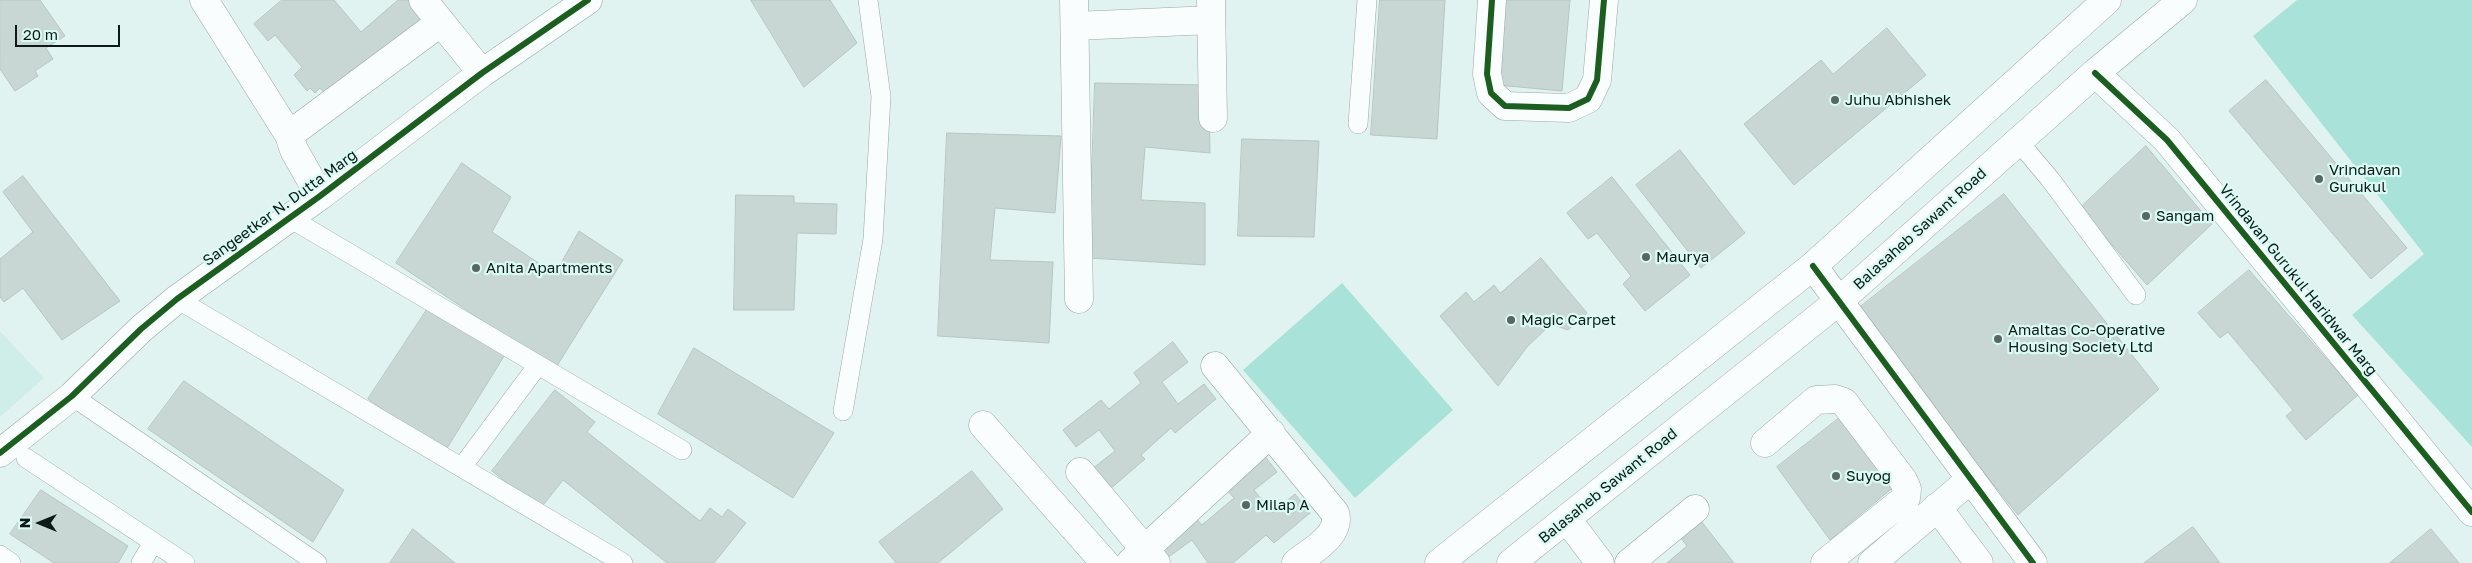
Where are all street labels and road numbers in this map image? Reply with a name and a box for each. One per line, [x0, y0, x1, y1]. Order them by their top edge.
street label: Sangeetkar N. Dutta Marg [200, 146, 360, 270]
street label: Balasaheb Sawant Road [1850, 164, 1990, 294]
street label: Vrindavan Gurukul Haridwar Marg [2215, 181, 2381, 379]
street label: Balasaheb Sawant Road [1535, 425, 1681, 547]

